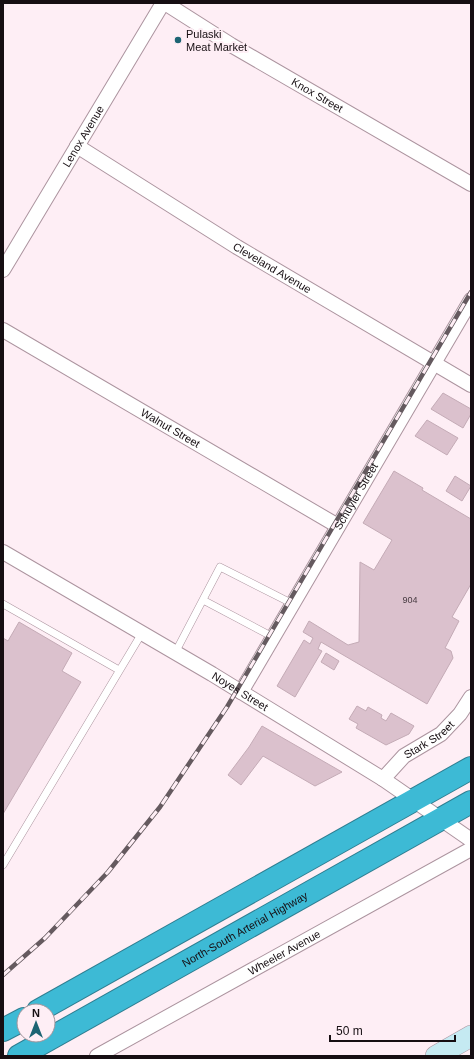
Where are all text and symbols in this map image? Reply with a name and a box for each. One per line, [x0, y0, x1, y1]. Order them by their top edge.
place label: Pulaski Meat Market [186, 28, 247, 53]
marker: Pulaski Meat Market [173, 35, 183, 45]
street label: Knox Street [289, 75, 345, 115]
street label: Lenox Avenue [60, 103, 106, 169]
street label: Cleveland Avenue [231, 240, 313, 295]
street label: Walnut Street [139, 406, 202, 450]
street label: Schuyler Street [332, 461, 380, 532]
house number: 904 [402, 595, 418, 605]
street label: Noyes Street [210, 669, 270, 713]
street label: Stark Street [402, 718, 456, 761]
street label: North-South Arterial Highway [180, 889, 310, 969]
street label: Wheeler Avenue [246, 928, 322, 977]
north arrow [16, 1003, 56, 1043]
text: N [32, 1007, 40, 1019]
scale bar [330, 1017, 455, 1043]
text: 50 m [336, 1024, 363, 1038]

